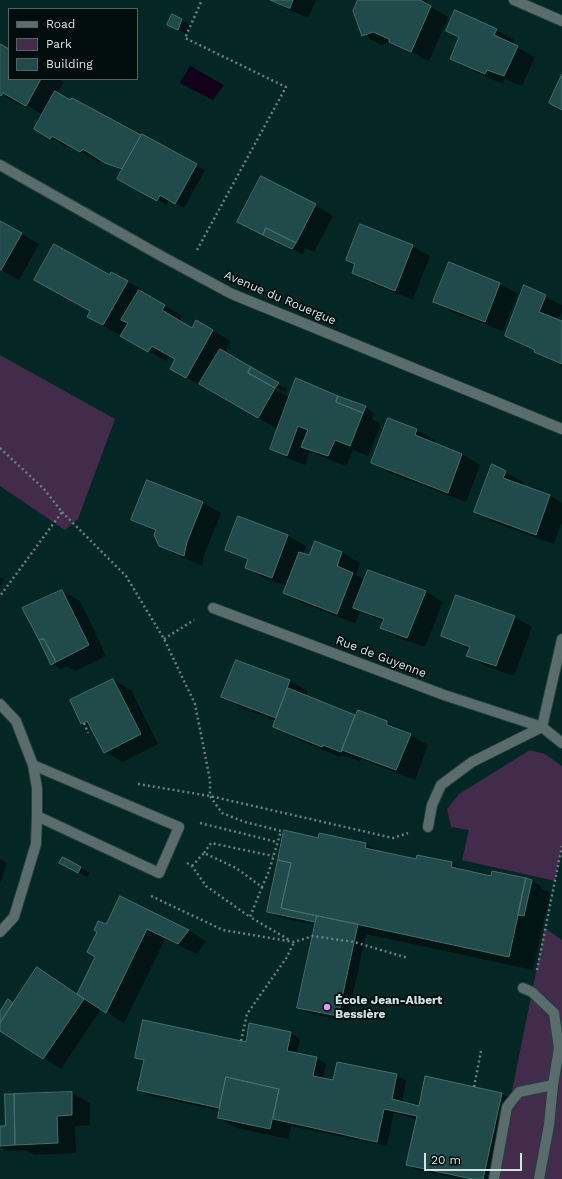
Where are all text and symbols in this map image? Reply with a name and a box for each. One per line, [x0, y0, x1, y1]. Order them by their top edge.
legend [8, 8, 138, 80]
text: Road [46, 17, 75, 31]
text: Park [46, 37, 72, 51]
text: Building [46, 57, 93, 71]
street label: Avenue du Rouergue [222, 268, 338, 328]
street label: Rue de Guyenne [334, 633, 428, 681]
place label: École Jean-Albert Bessière [335, 993, 442, 1021]
marker: École Jean-Albert Bessière [322, 1002, 332, 1012]
scale bar [426, 1145, 524, 1171]
text: 20 m [431, 1153, 461, 1167]

